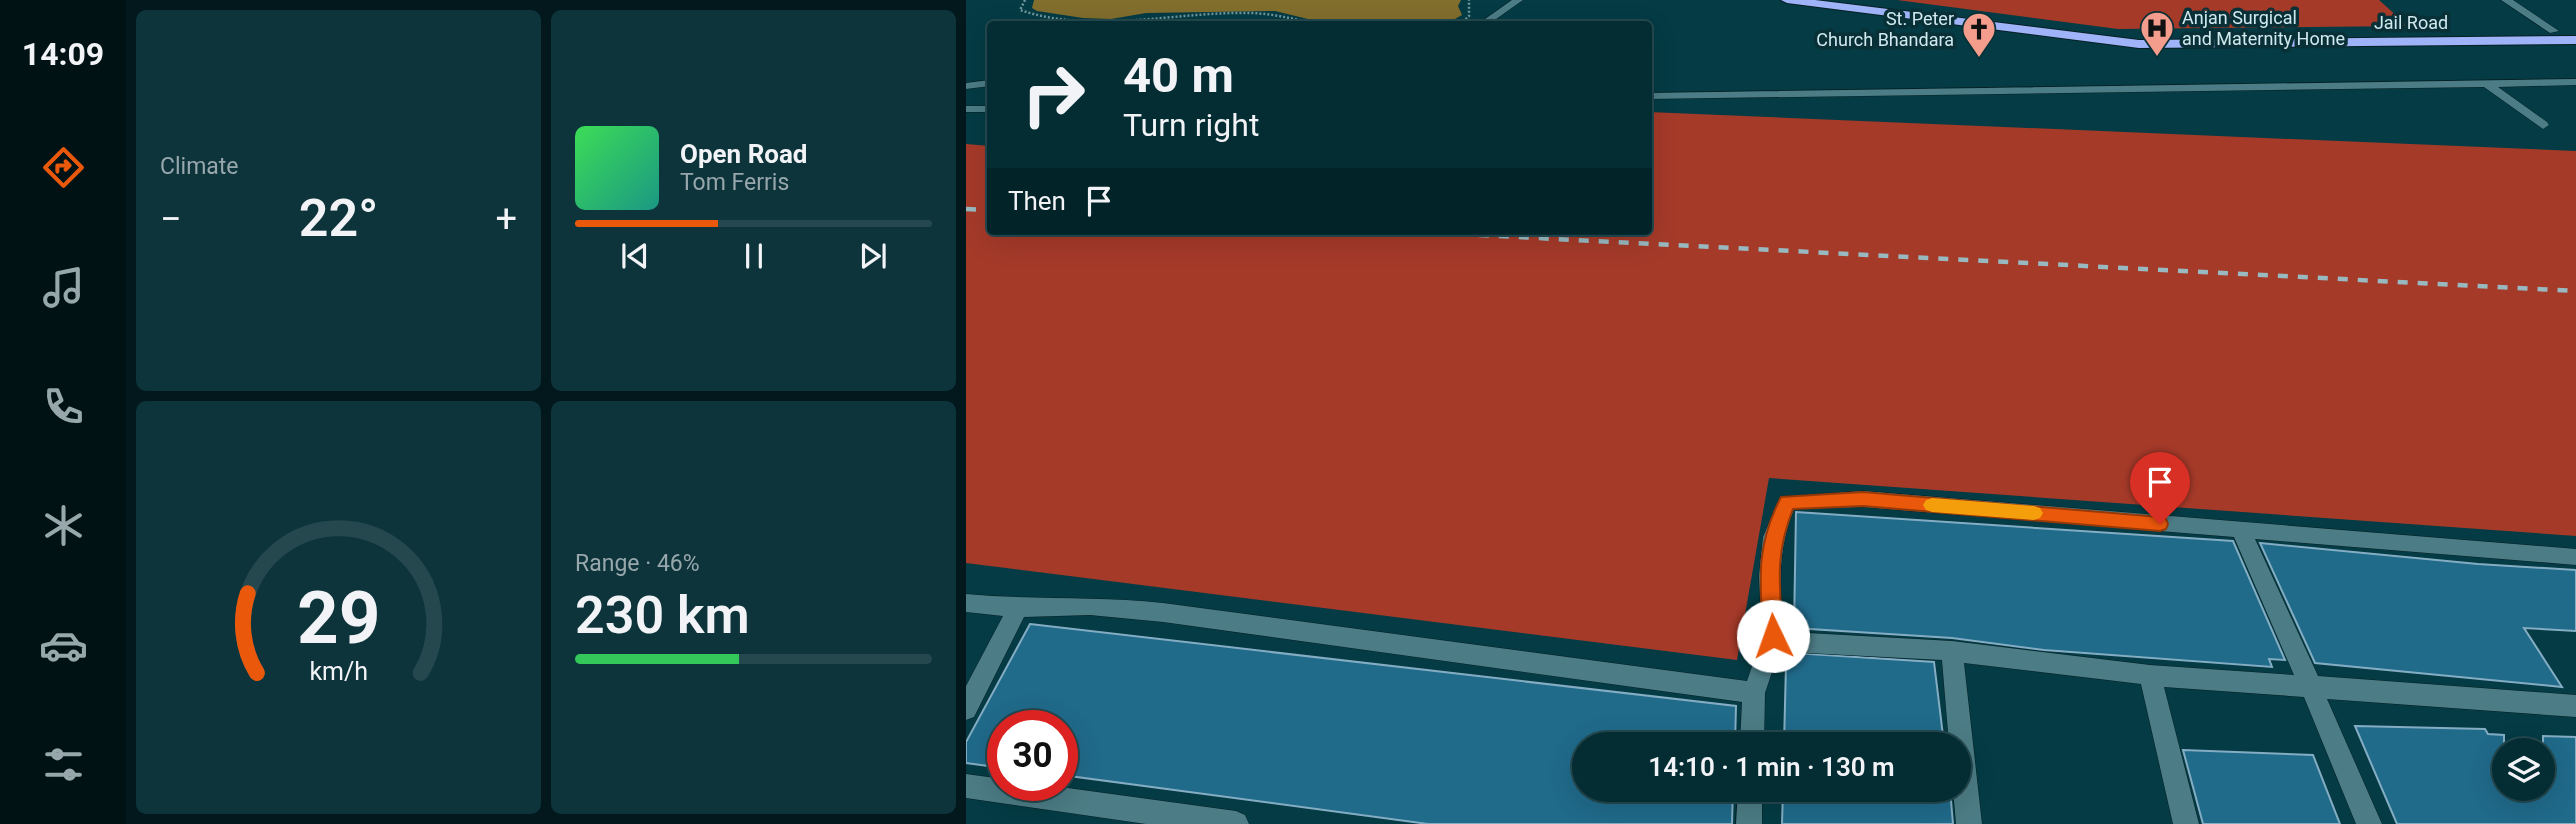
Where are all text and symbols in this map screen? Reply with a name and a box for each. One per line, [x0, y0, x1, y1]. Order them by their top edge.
place label: Anjan Surgical and Maternity Home [2182, 7, 2345, 49]
place label: St. Peter Church Bhandara [1816, 8, 1954, 50]
hospital icon: Anjan Surgical and Maternity Home [2138, 9, 2176, 58]
church icon: St. Peter Church Bhandara [1960, 10, 1998, 59]
street label: Jail Road [2374, 12, 2448, 33]
text: 14:09 [22, 35, 104, 73]
text: 40 m [1123, 47, 1234, 104]
icon: right [1008, 49, 1099, 140]
text: Turn right [1123, 106, 1259, 144]
text: Open Road [680, 139, 808, 169]
icon: directions [39, 143, 88, 192]
text: Climate [160, 153, 239, 180]
text: Tom Ferris [680, 169, 789, 196]
icon: arrive [1080, 182, 1118, 220]
text: Then [1008, 186, 1066, 216]
text: 22° [299, 188, 378, 249]
text: − [160, 197, 182, 241]
text: + [495, 197, 517, 241]
icon: previous [616, 237, 654, 275]
icon: pause [735, 237, 773, 275]
icon: next [854, 237, 892, 275]
icon: music [39, 263, 88, 312]
icon: phone [39, 382, 88, 431]
pin [2130, 452, 2190, 524]
icon: arrive [2141, 463, 2179, 501]
icon: climate [39, 501, 88, 550]
text: Range · 46% [575, 550, 700, 577]
text: 29 [297, 576, 380, 662]
text: 230 km [575, 585, 750, 646]
position arrow [1736, 599, 1810, 673]
icon: car [39, 621, 88, 670]
text: km/h [309, 657, 368, 686]
speed limit sign: 30 [987, 710, 1078, 801]
map controls [2492, 738, 2555, 801]
button: layers [2492, 738, 2555, 801]
icon: filters [39, 740, 88, 789]
text: 14:10 · 1 min · 130 m [1648, 752, 1895, 782]

